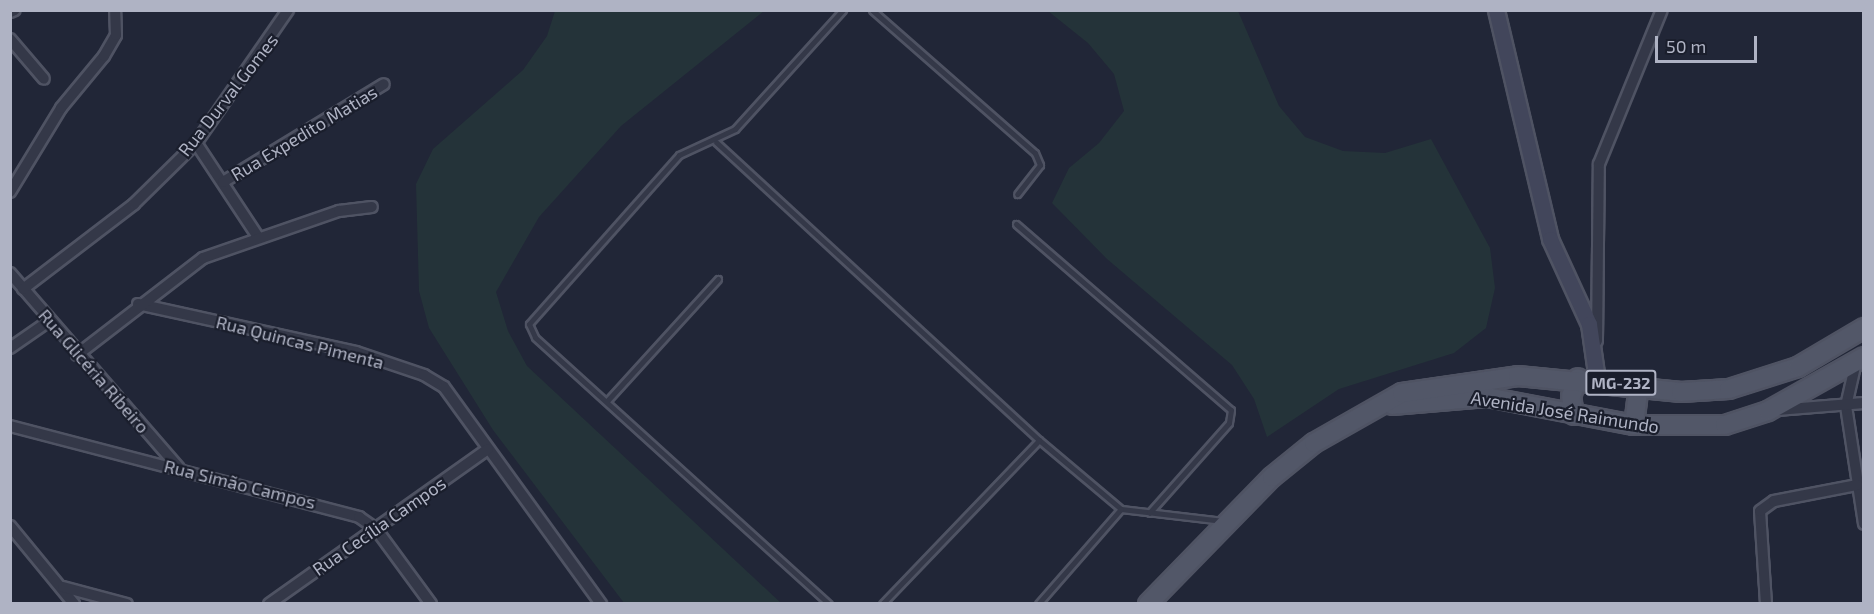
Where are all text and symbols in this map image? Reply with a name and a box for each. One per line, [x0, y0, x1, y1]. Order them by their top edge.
scale bar [1658, 24, 1760, 62]
street label: Rua Durval Gomes [173, 29, 283, 161]
text: 50 m [1666, 35, 1706, 57]
street label: Rua Expedito Matias [227, 81, 381, 185]
street label: Rua Glicéria Ribeiro [34, 304, 154, 438]
street label: Rua Quincas Pimenta [214, 311, 386, 373]
road number: MG-232 [1585, 370, 1657, 396]
street label: Avenida José Raimundo [1469, 386, 1661, 438]
street label: Rua Simão Campos [162, 455, 318, 513]
street label: Rua Cecília Campos [308, 472, 450, 580]

